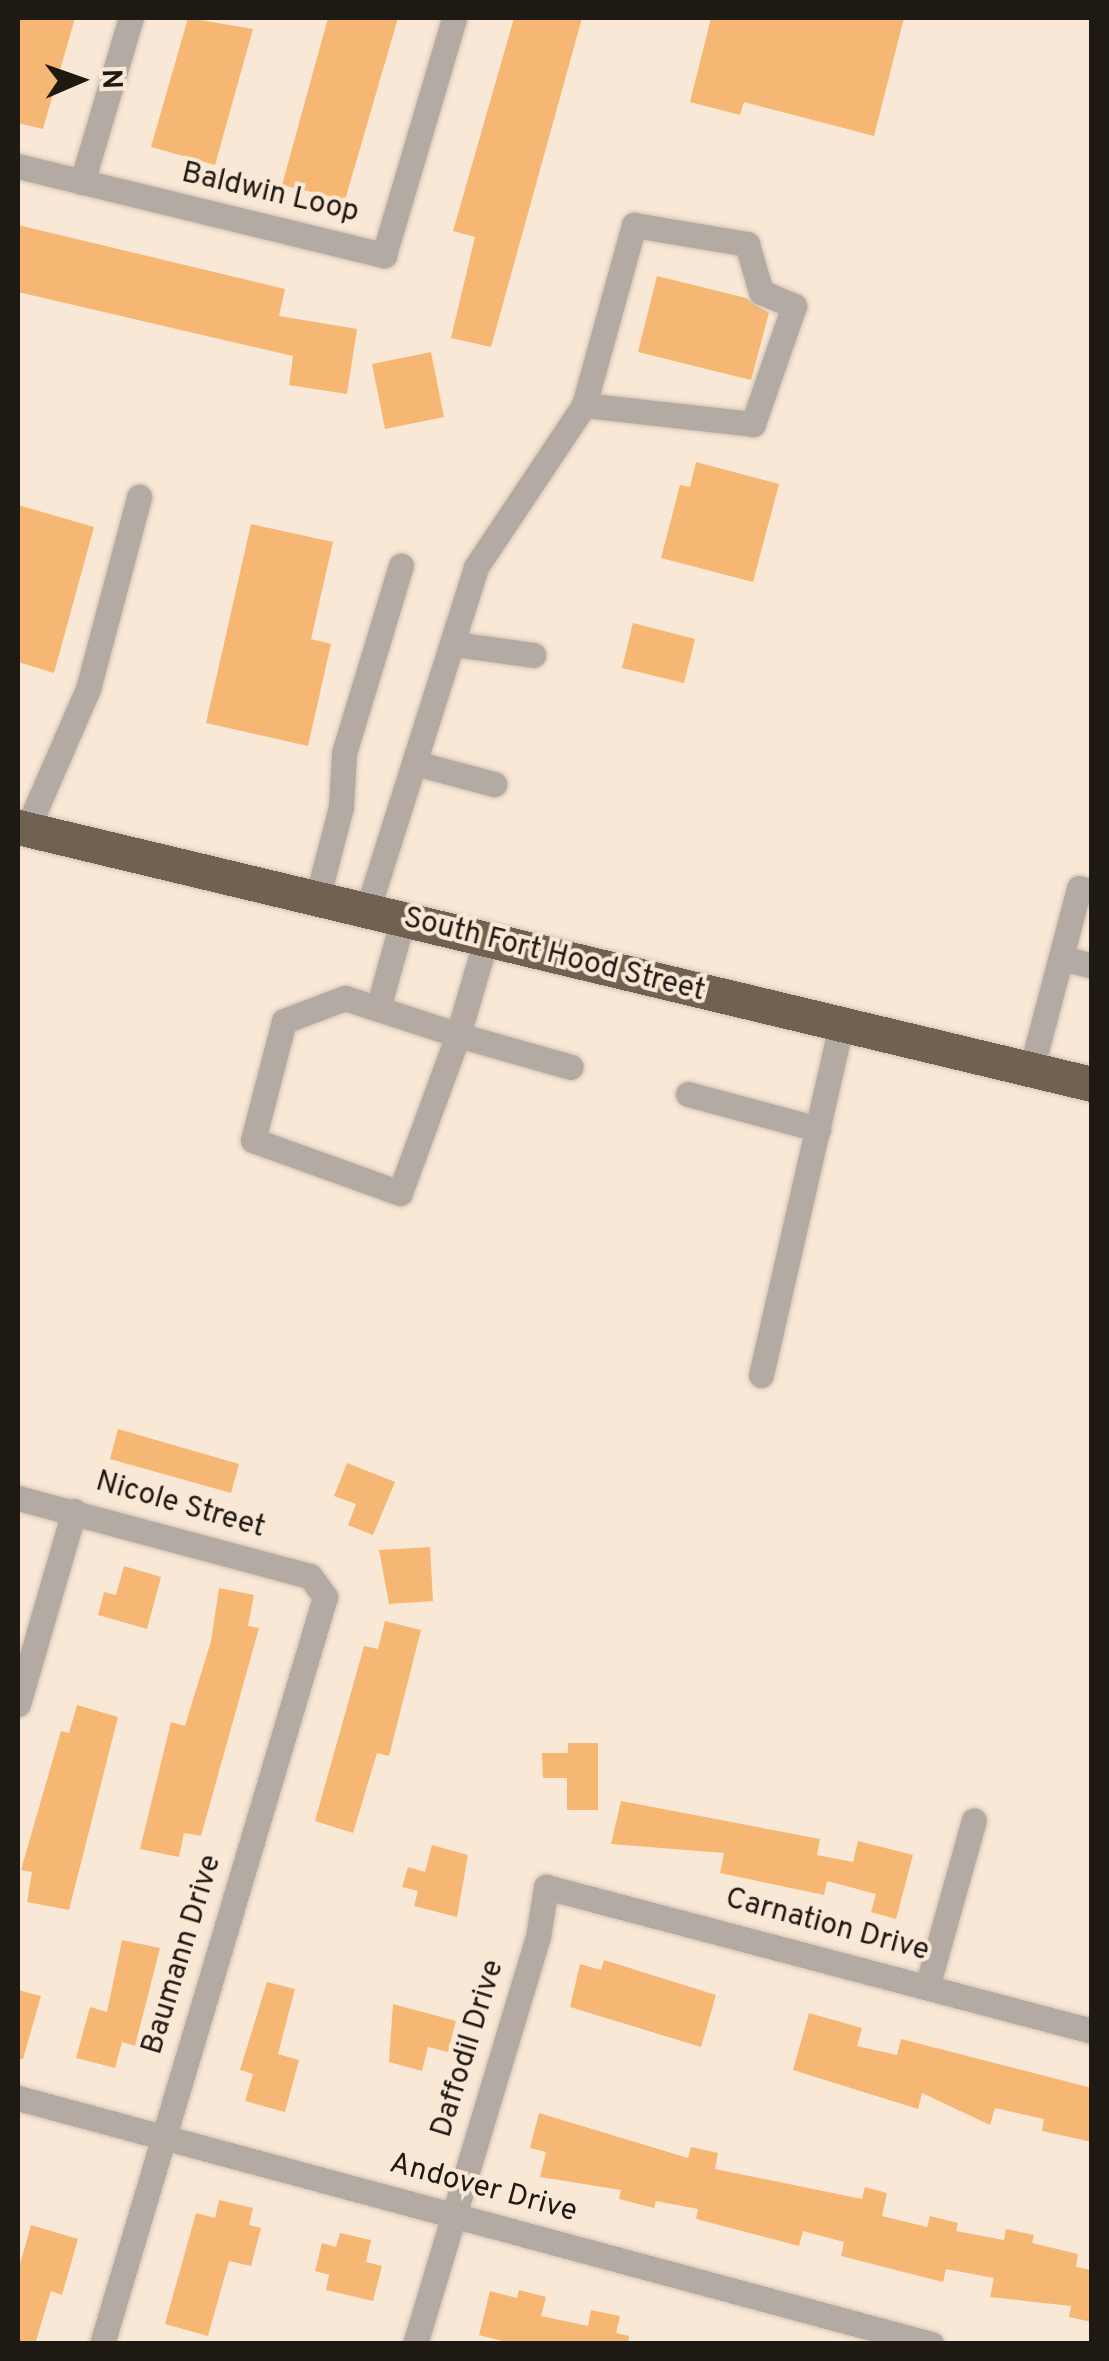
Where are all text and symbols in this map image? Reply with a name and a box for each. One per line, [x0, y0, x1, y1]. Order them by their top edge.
north arrow [30, 30, 130, 130]
text: N [92, 68, 128, 90]
street label: Baldwin Loop [178, 156, 362, 232]
street label: South Fort Hood Street [400, 901, 708, 1011]
street label: Nicole Street [91, 1465, 269, 1547]
street label: Baumann Drive [136, 1851, 230, 2059]
street label: Carnation Drive [721, 1882, 933, 1970]
street label: Daffodil Drive [425, 1956, 513, 2142]
street label: Andover Drive [385, 2147, 581, 2231]

